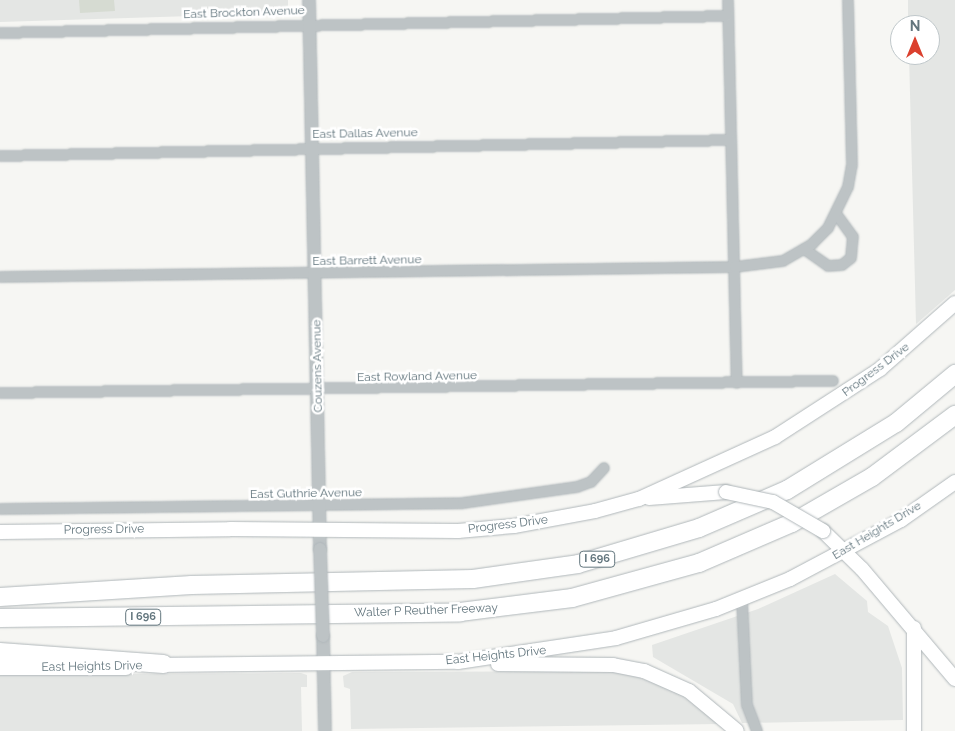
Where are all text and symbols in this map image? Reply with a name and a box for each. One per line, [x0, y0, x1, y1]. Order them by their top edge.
street label: East Brockton Avenue [183, 4, 305, 22]
north arrow [890, 15, 940, 65]
text: N [910, 18, 920, 34]
street label: East Dallas Avenue [312, 126, 418, 142]
street label: East Barrett Avenue [312, 253, 422, 269]
street label: Couzens Avenue [310, 319, 326, 413]
street label: Progress Drive [840, 340, 912, 400]
street label: East Rowland Avenue [357, 369, 477, 385]
street label: East Guthrie Avenue [250, 486, 362, 502]
street label: East Heights Drive [830, 499, 924, 563]
street label: Progress Drive [467, 513, 549, 537]
street label: Progress Drive [64, 522, 144, 538]
road number: I 696 [578, 550, 616, 568]
street label: Walter P Reuther Freeway [353, 601, 499, 621]
road number: I 696 [124, 608, 162, 626]
street label: East Heights Drive [445, 644, 547, 668]
street label: East Heights Drive [41, 659, 143, 675]

